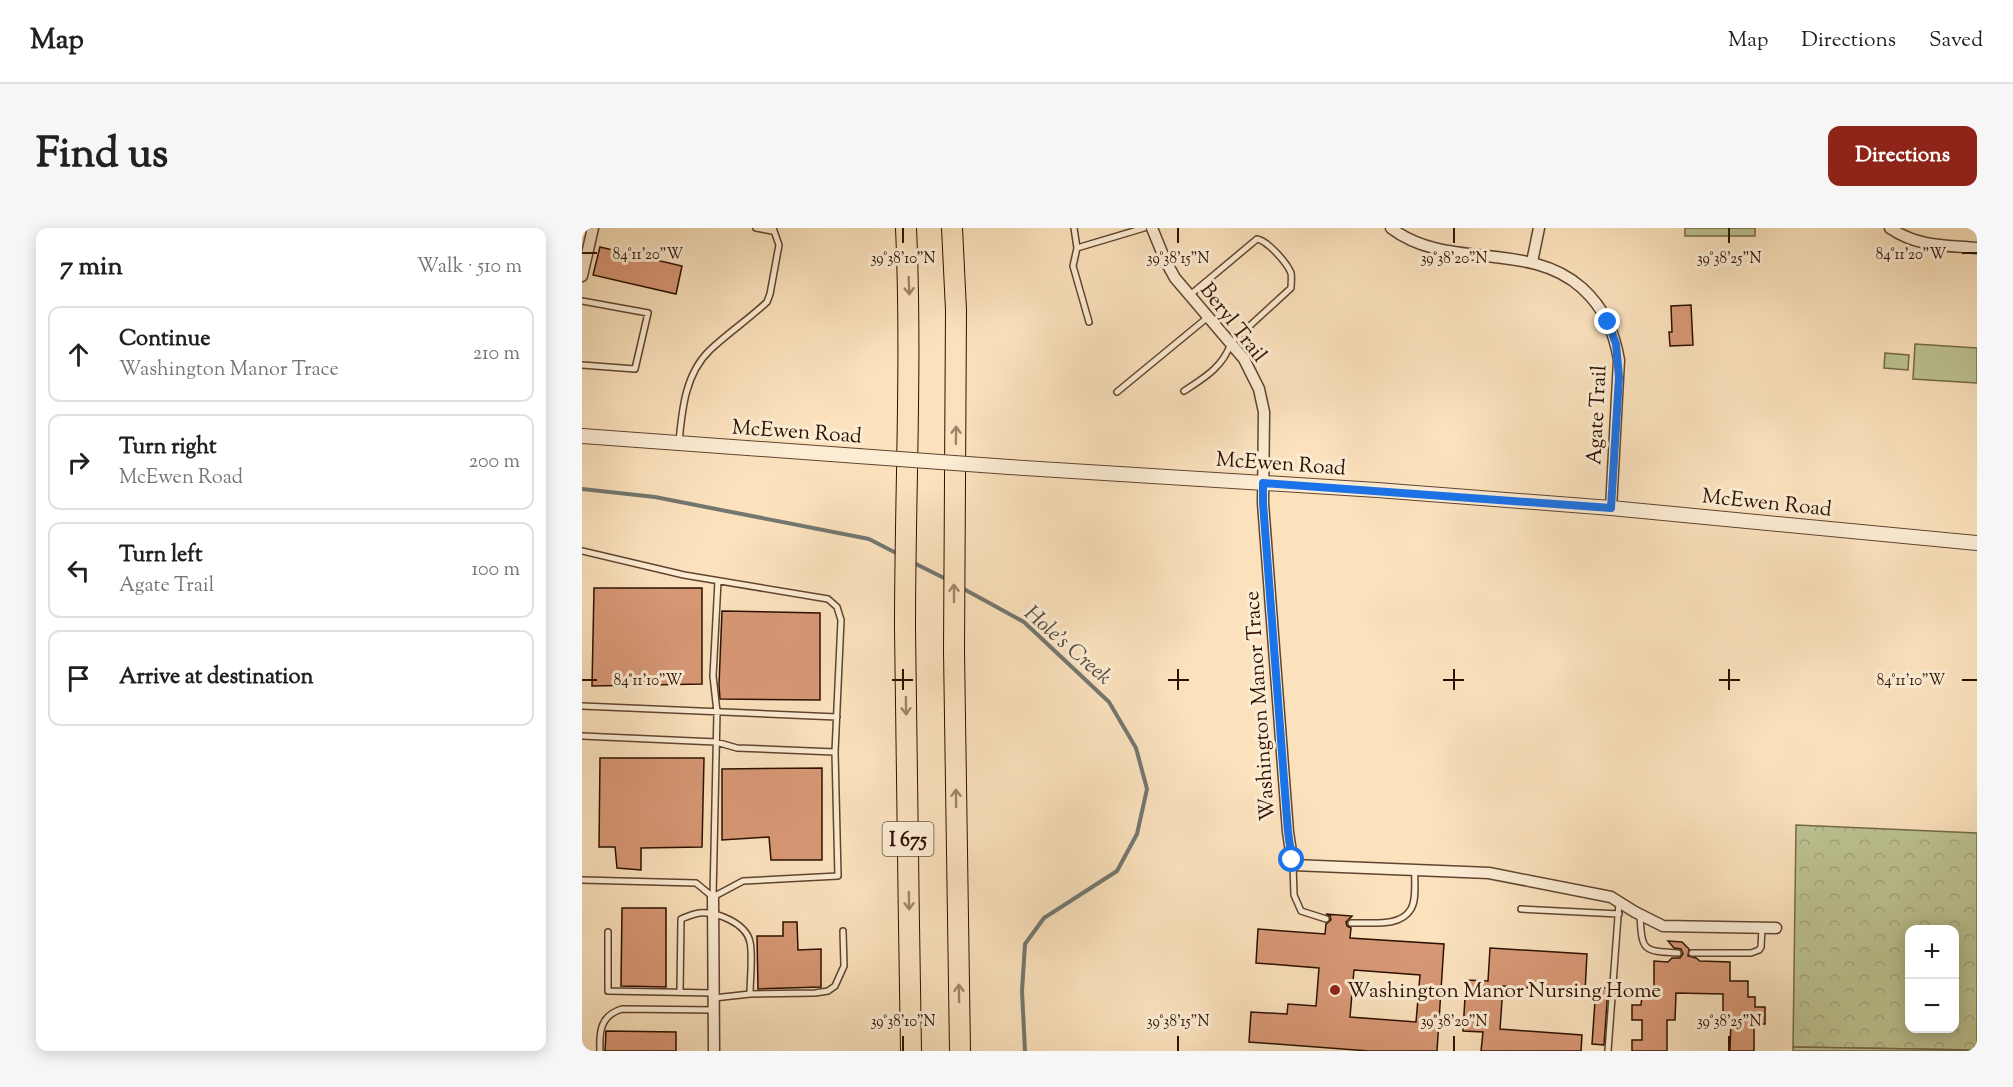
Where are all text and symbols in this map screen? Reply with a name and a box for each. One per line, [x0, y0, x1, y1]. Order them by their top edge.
text: Map [30, 21, 84, 61]
text: Map [1728, 26, 1768, 56]
text: Directions [1801, 26, 1896, 56]
text: Saved [1929, 26, 1983, 56]
text: Find us [36, 126, 168, 186]
button: Directions [1828, 126, 1977, 186]
text: 84°11'20"W [613, 245, 683, 266]
text: 84°11'20"W [1876, 245, 1946, 266]
text: 7 min [60, 249, 123, 286]
text: 39°38'10"N [870, 249, 936, 270]
text: 39°38'15"N [1147, 249, 1210, 270]
text: 39°38'20"N [1420, 249, 1488, 270]
text: 39°38'25"N [1697, 249, 1761, 270]
text: Walk · 510 m [417, 253, 522, 282]
one-way arrow [903, 276, 914, 296]
street label: Beryl Trail [1192, 277, 1273, 370]
route end [1594, 308, 1620, 334]
text: Continue [119, 324, 210, 356]
icon: ahead [62, 338, 95, 371]
text: 210 m [473, 340, 520, 369]
text: Washington Manor Trace [119, 356, 339, 385]
street label: Agate Trail [1580, 364, 1616, 466]
street label: McEwen Road [731, 413, 863, 453]
one-way arrow [950, 425, 962, 445]
text: Turn right [119, 432, 216, 464]
street label: McEwen Road [1215, 445, 1347, 485]
icon: right [62, 446, 95, 479]
text: 200 m [469, 448, 520, 477]
text: McEwen Road [119, 464, 243, 493]
street label: McEwen Road [1701, 482, 1833, 526]
text: Turn left [119, 540, 202, 572]
icon: left [62, 554, 95, 587]
text: 100 m [471, 556, 520, 585]
text: Agate Trail [119, 572, 214, 601]
one-way arrow [948, 584, 960, 604]
street label: Washington Manor Trace [1238, 590, 1284, 822]
water label: Hole's Creek [1016, 599, 1118, 694]
icon: arrive [62, 662, 95, 695]
text: Arrive at destination [119, 662, 314, 694]
text: 84°11'10"W [614, 671, 683, 692]
text: 84°11'10"W [1877, 671, 1946, 692]
one-way arrow [900, 695, 912, 715]
one-way arrow [950, 788, 961, 808]
road number: I 675 [882, 822, 934, 856]
route start [1278, 846, 1304, 872]
one-way arrow [903, 890, 915, 910]
map controls [1905, 925, 1959, 1033]
button: + [1905, 925, 1959, 979]
place label: Washington Manor Nursing Home [1347, 977, 1661, 1007]
button: − [1905, 979, 1959, 1033]
one-way arrow [953, 983, 964, 1003]
marker: Washington Manor Nursing Home [1328, 983, 1342, 997]
text: 39°38'10"N [870, 1012, 936, 1033]
text: 39°38'15"N [1147, 1012, 1210, 1033]
text: 39°38'20"N [1420, 1012, 1488, 1033]
text: 39°38'25"N [1697, 1012, 1761, 1033]

